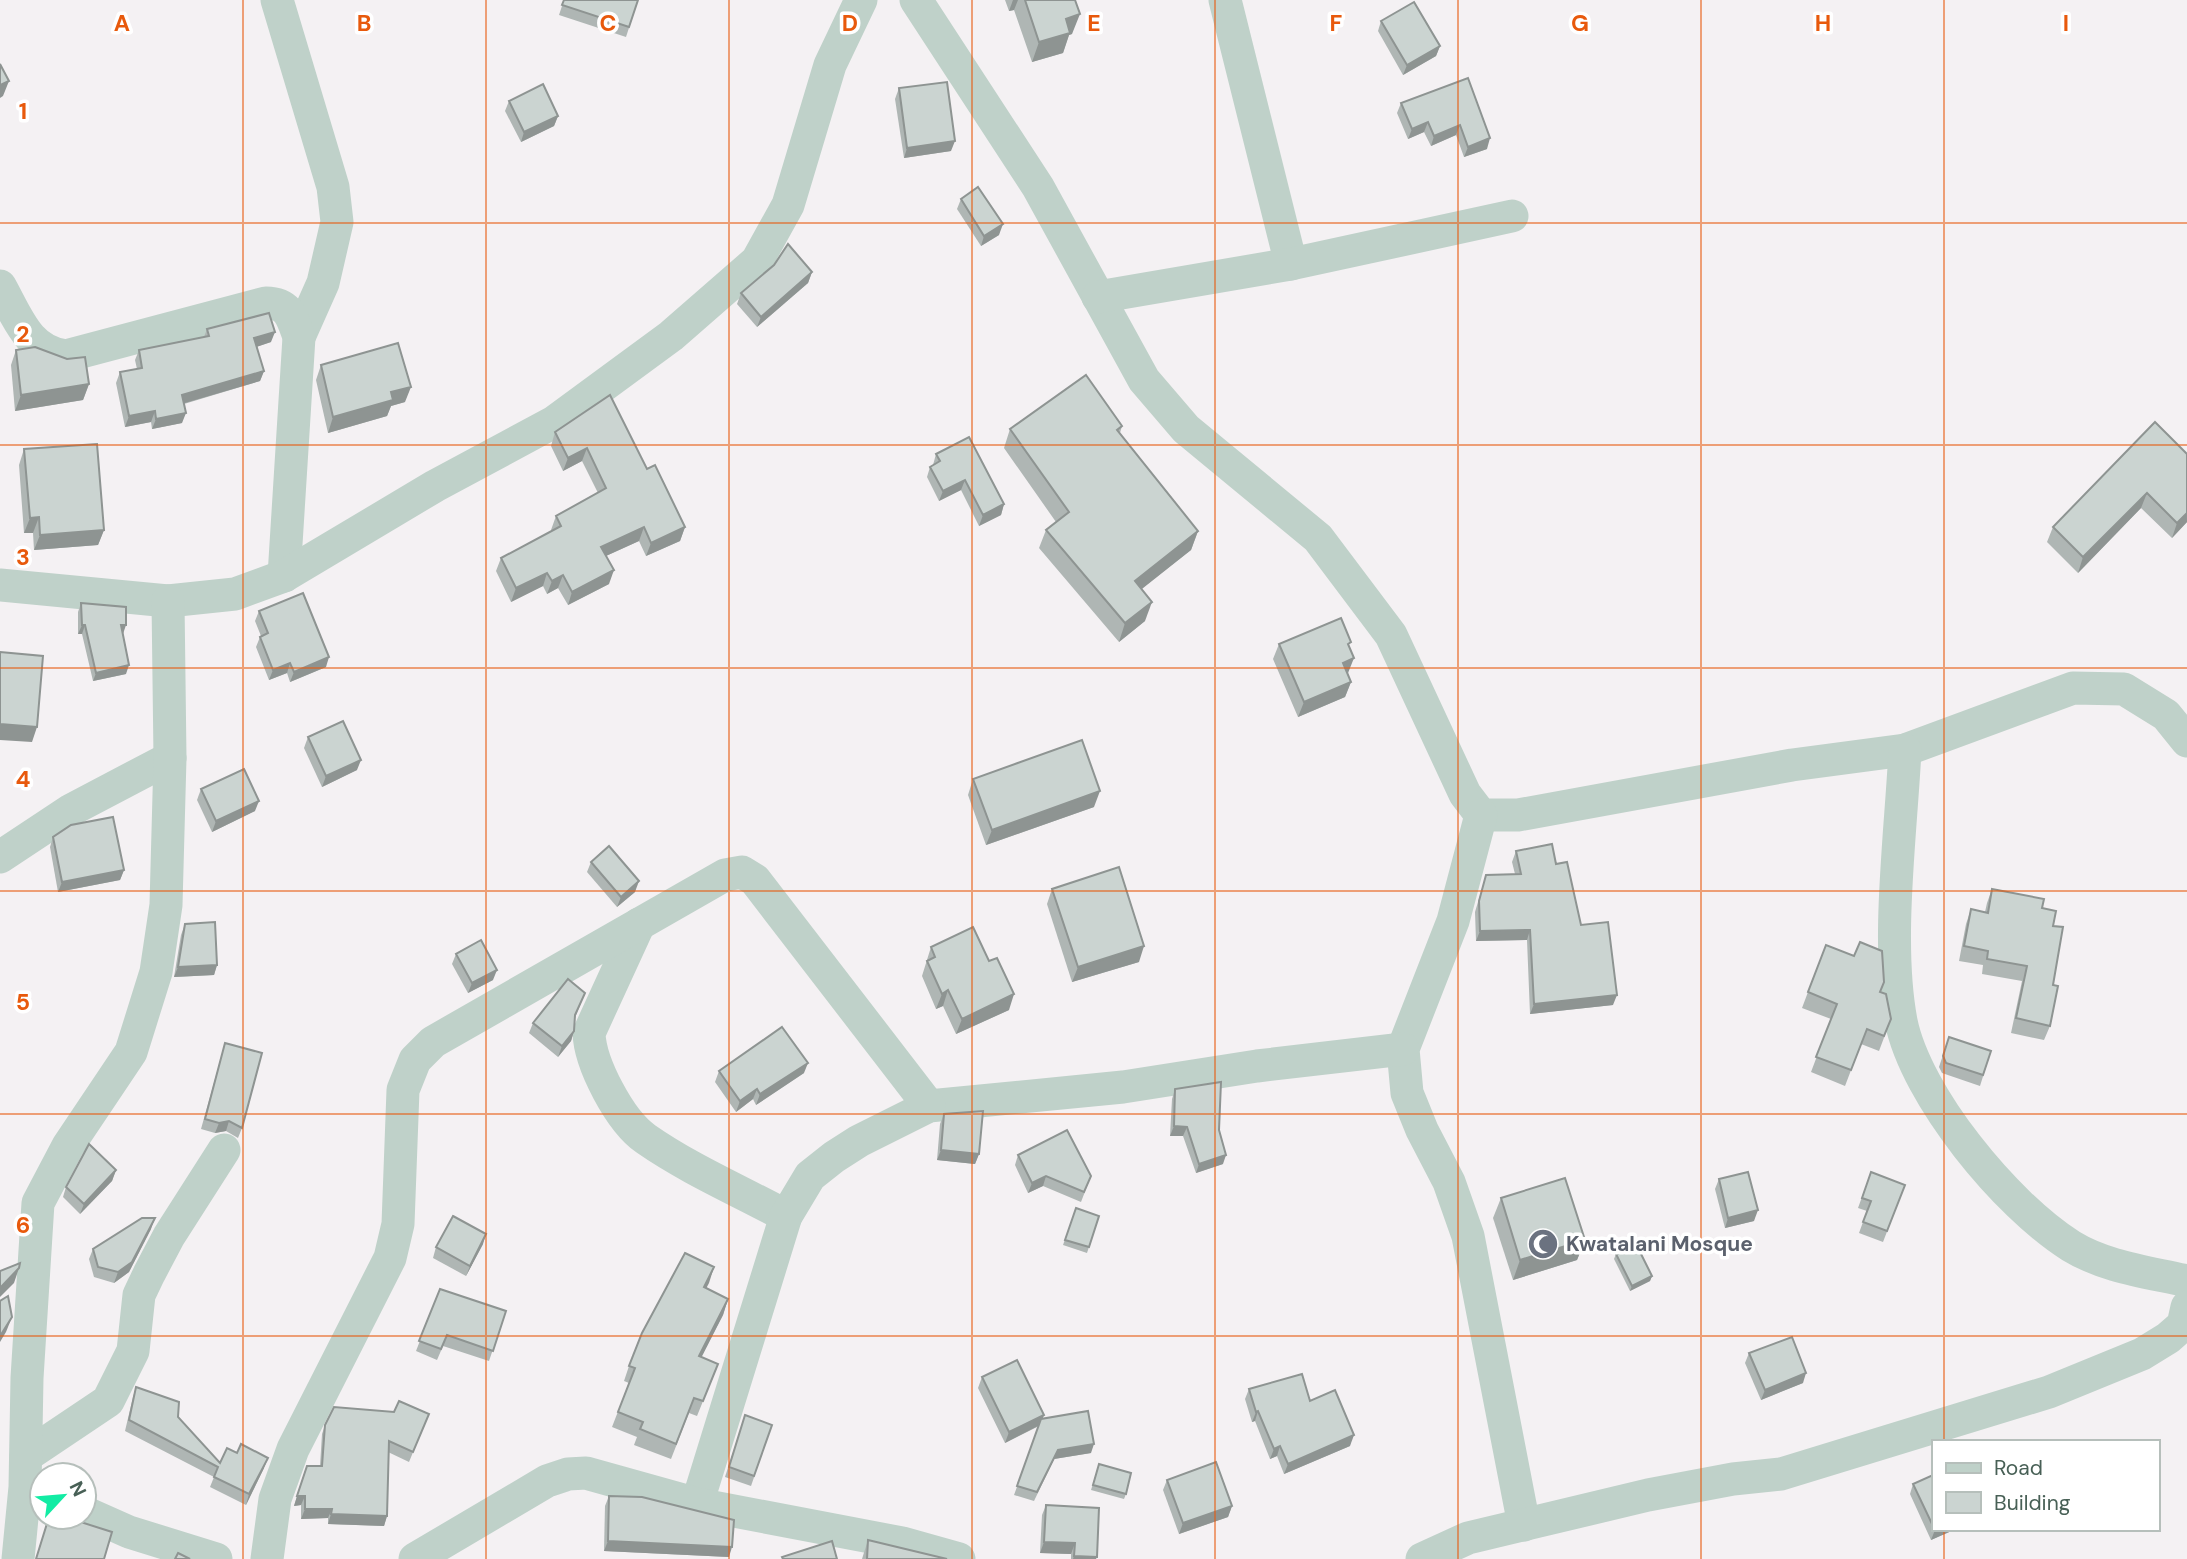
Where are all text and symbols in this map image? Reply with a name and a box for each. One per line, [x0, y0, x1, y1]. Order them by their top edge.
text: A [114, 8, 130, 38]
text: B [357, 8, 371, 38]
text: C [600, 8, 616, 38]
text: D [842, 8, 858, 38]
text: E [1087, 8, 1101, 38]
text: F [1330, 8, 1343, 38]
text: G [1571, 8, 1589, 38]
text: H [1815, 8, 1831, 38]
text: I [2063, 8, 2069, 38]
text: 1 [19, 96, 27, 126]
text: 2 [16, 319, 30, 349]
text: 3 [16, 542, 30, 572]
text: 4 [16, 764, 31, 794]
text: 5 [16, 987, 30, 1017]
text: 6 [16, 1210, 30, 1240]
mosque icon: Kwatalani Mosque [1526, 1227, 1560, 1261]
place label: Kwatalani Mosque [1566, 1230, 1753, 1258]
legend [1932, 1440, 2159, 1531]
text: Road [1994, 1454, 2043, 1482]
north arrow [28, 1461, 98, 1531]
text: N [64, 1477, 92, 1500]
text: Building [1994, 1489, 2071, 1517]

